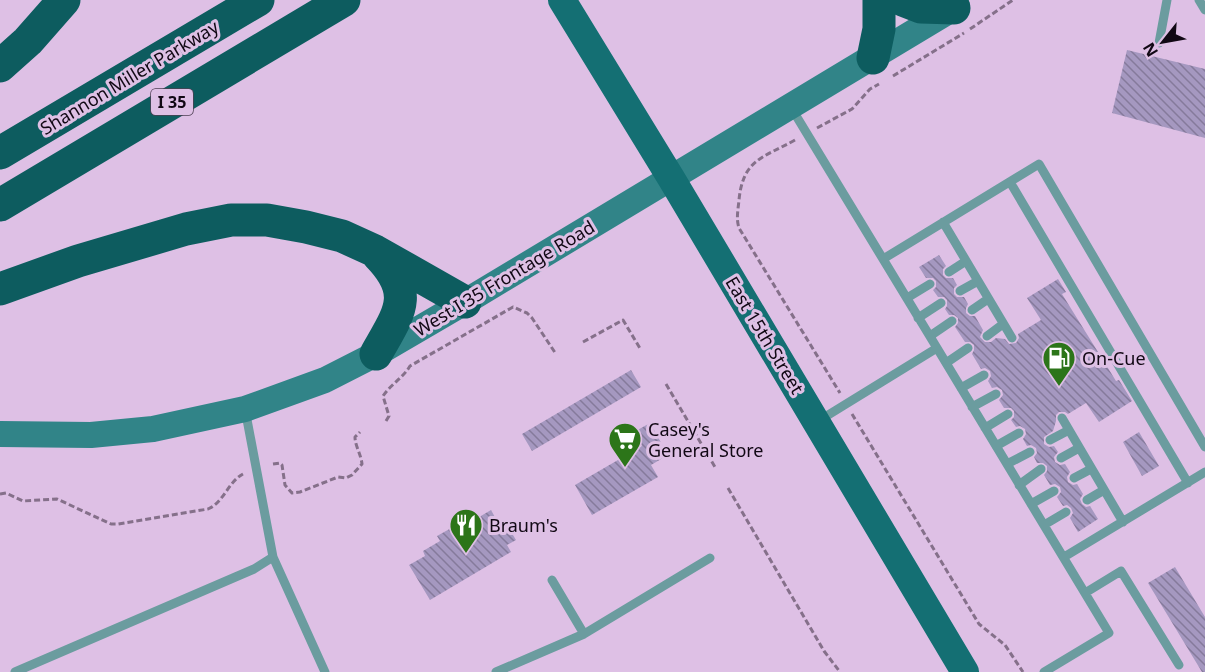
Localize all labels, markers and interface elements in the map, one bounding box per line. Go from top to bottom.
north arrow [1133,12,1193,72]
street label: Shannon Miller Parkway [35,14,223,140]
text: N [1137,38,1163,61]
road number: I 35 [151,89,193,115]
street label: West I 35 Frontage Road [409,215,599,341]
street label: East 15th Street [720,272,810,399]
fuel station icon: On-Cue [1041,340,1077,387]
place label: On-Cue [1082,346,1146,370]
place label: Casey's General Store [648,417,764,462]
supermarket icon: Casey's General Store [607,421,643,468]
restaurant icon: Braum's [448,507,484,554]
place label: Braum's [489,513,558,537]

